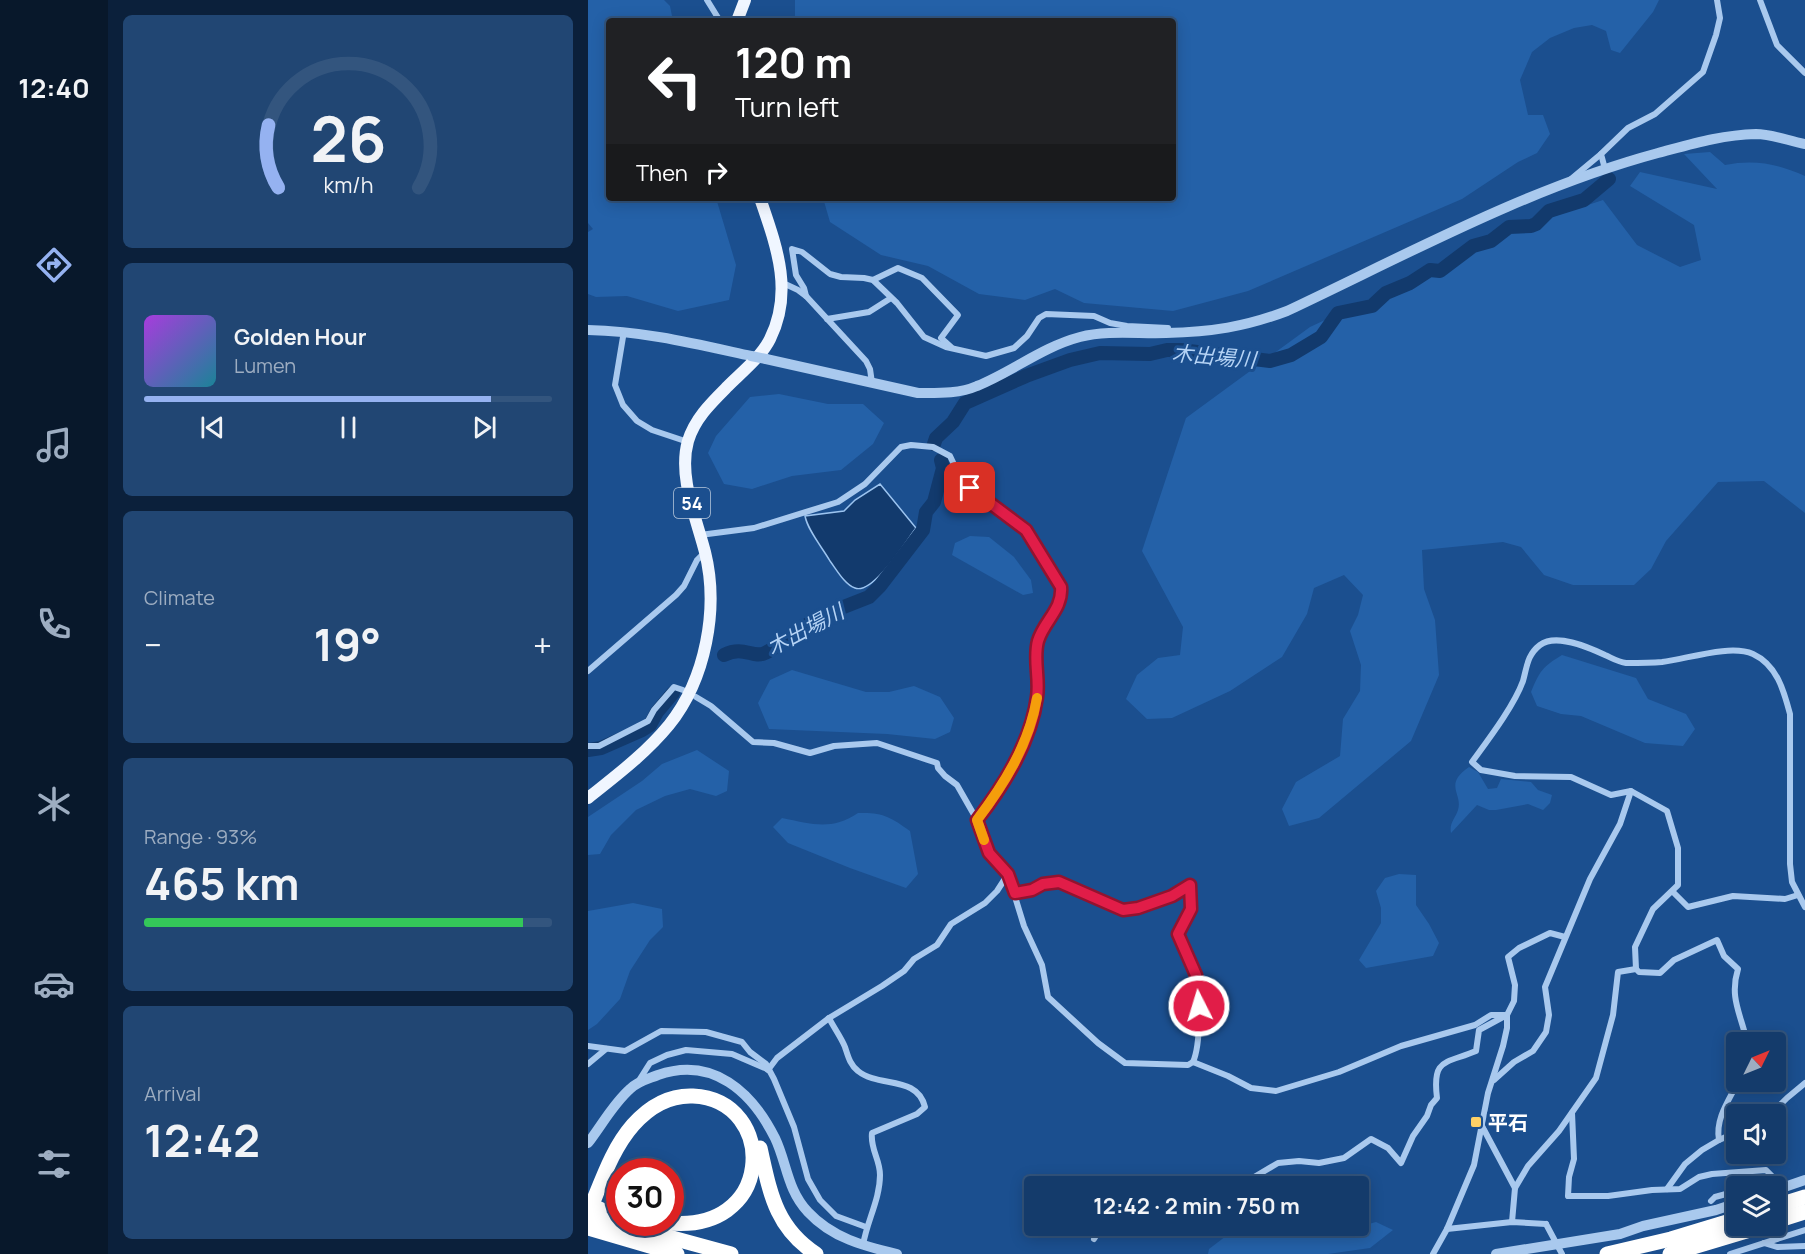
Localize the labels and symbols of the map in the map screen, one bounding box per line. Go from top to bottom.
water label: 木出場川 [1171,338,1259,374]
pin [944,462,995,513]
road number: 54 [674,488,710,518]
water label: 木出場川 [761,596,850,661]
position arrow [1167,974,1231,1038]
north arrow [1726,1032,1786,1092]
place label: 平石 [1488,1109,1528,1136]
marker: 平石 [1469,1115,1483,1129]
speed limit sign: 30 [606,1158,684,1236]

